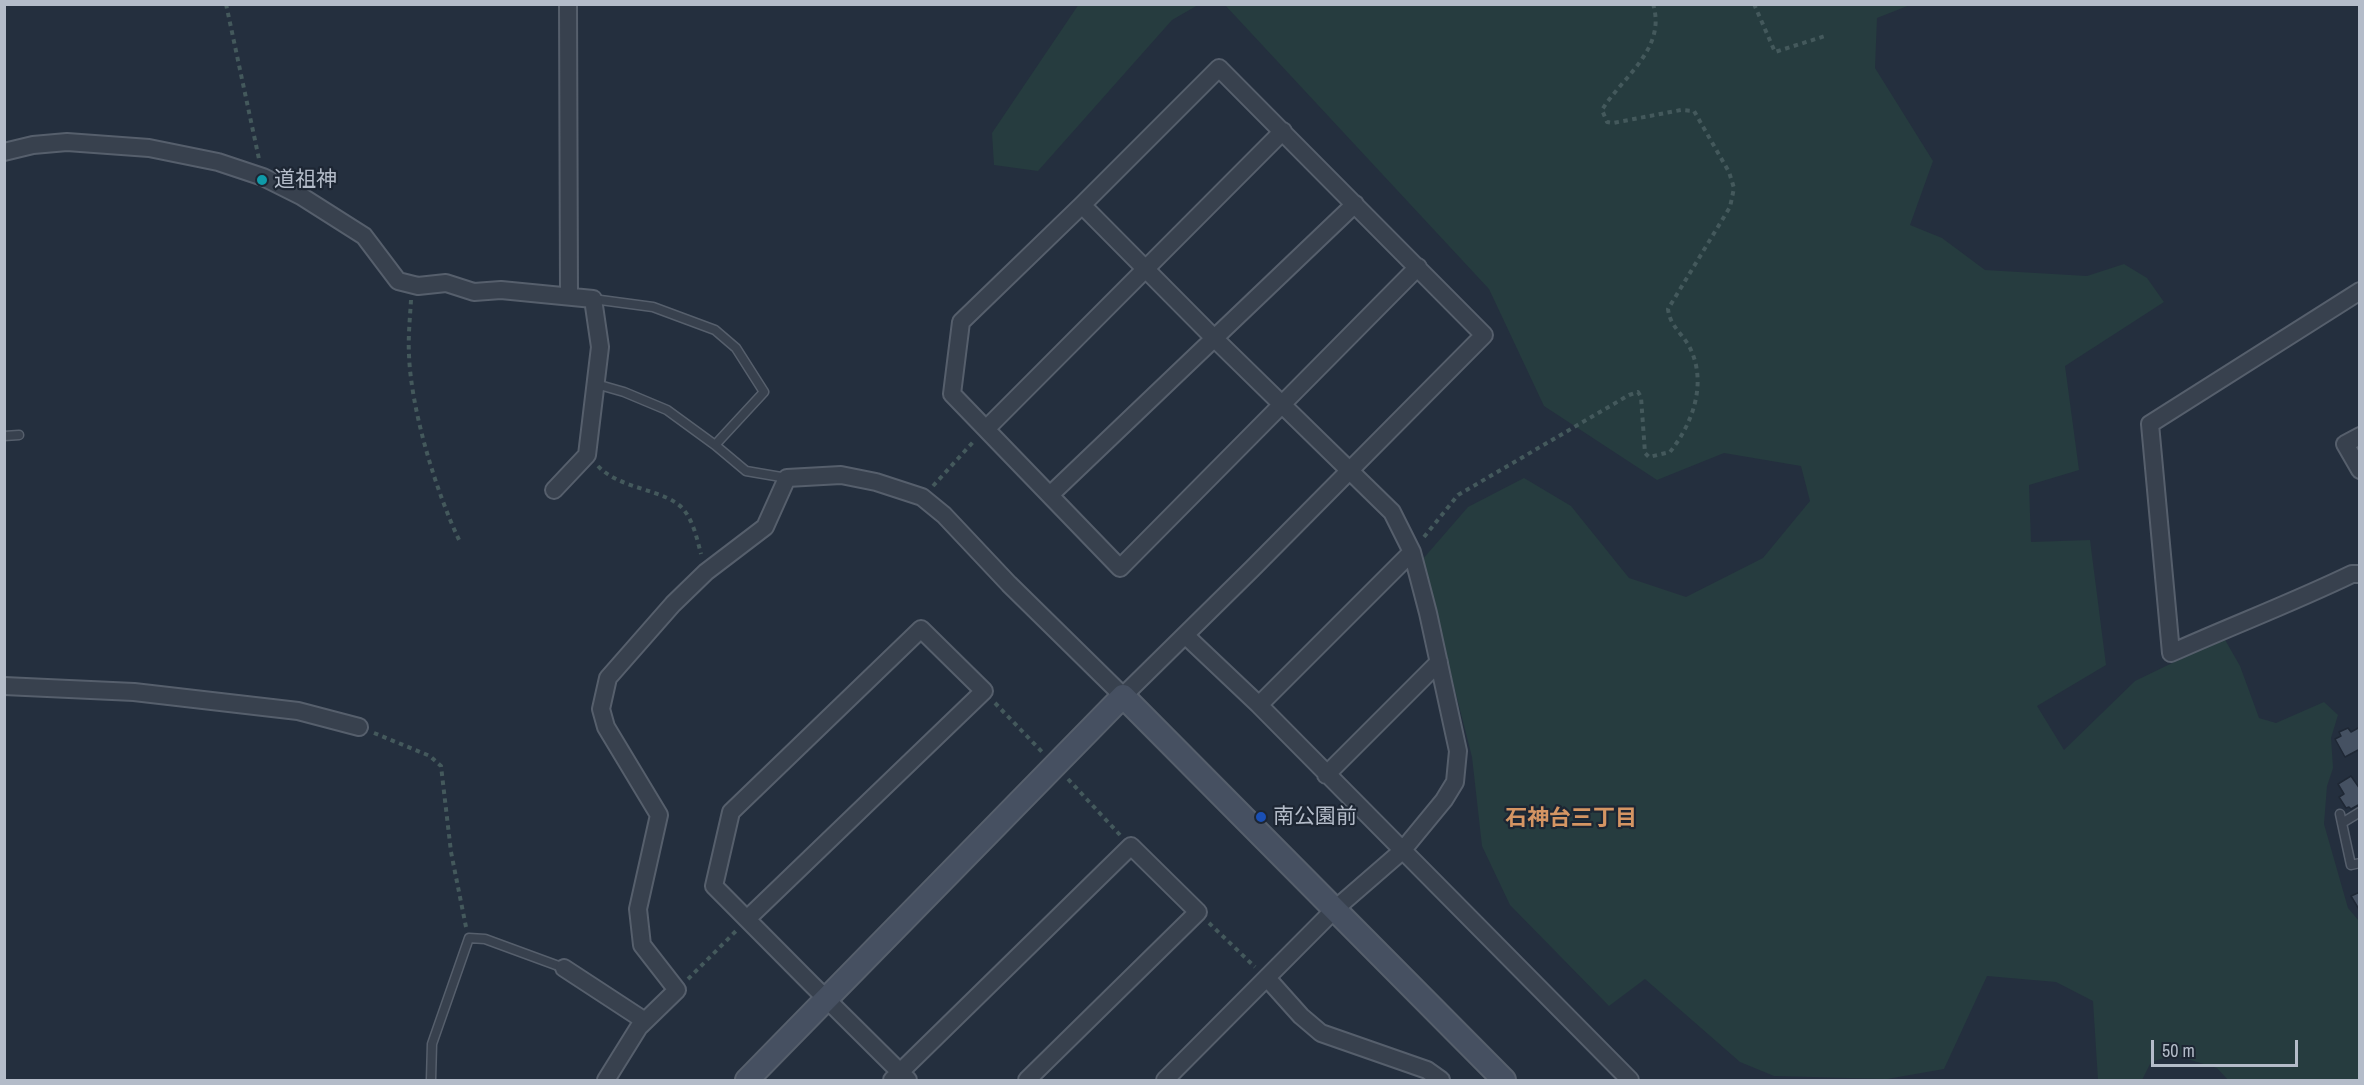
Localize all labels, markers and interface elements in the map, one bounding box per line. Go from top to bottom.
place label: 道祖神 [274,167,337,193]
marker: 道祖神 [255,173,269,187]
place label: 南公園前 [1273,804,1357,830]
district label: 石神台三丁目 [1505,806,1637,832]
marker: 南公園前 [1254,810,1268,824]
scale bar [2154,1028,2301,1066]
text: 50 m [2162,1038,2195,1063]

